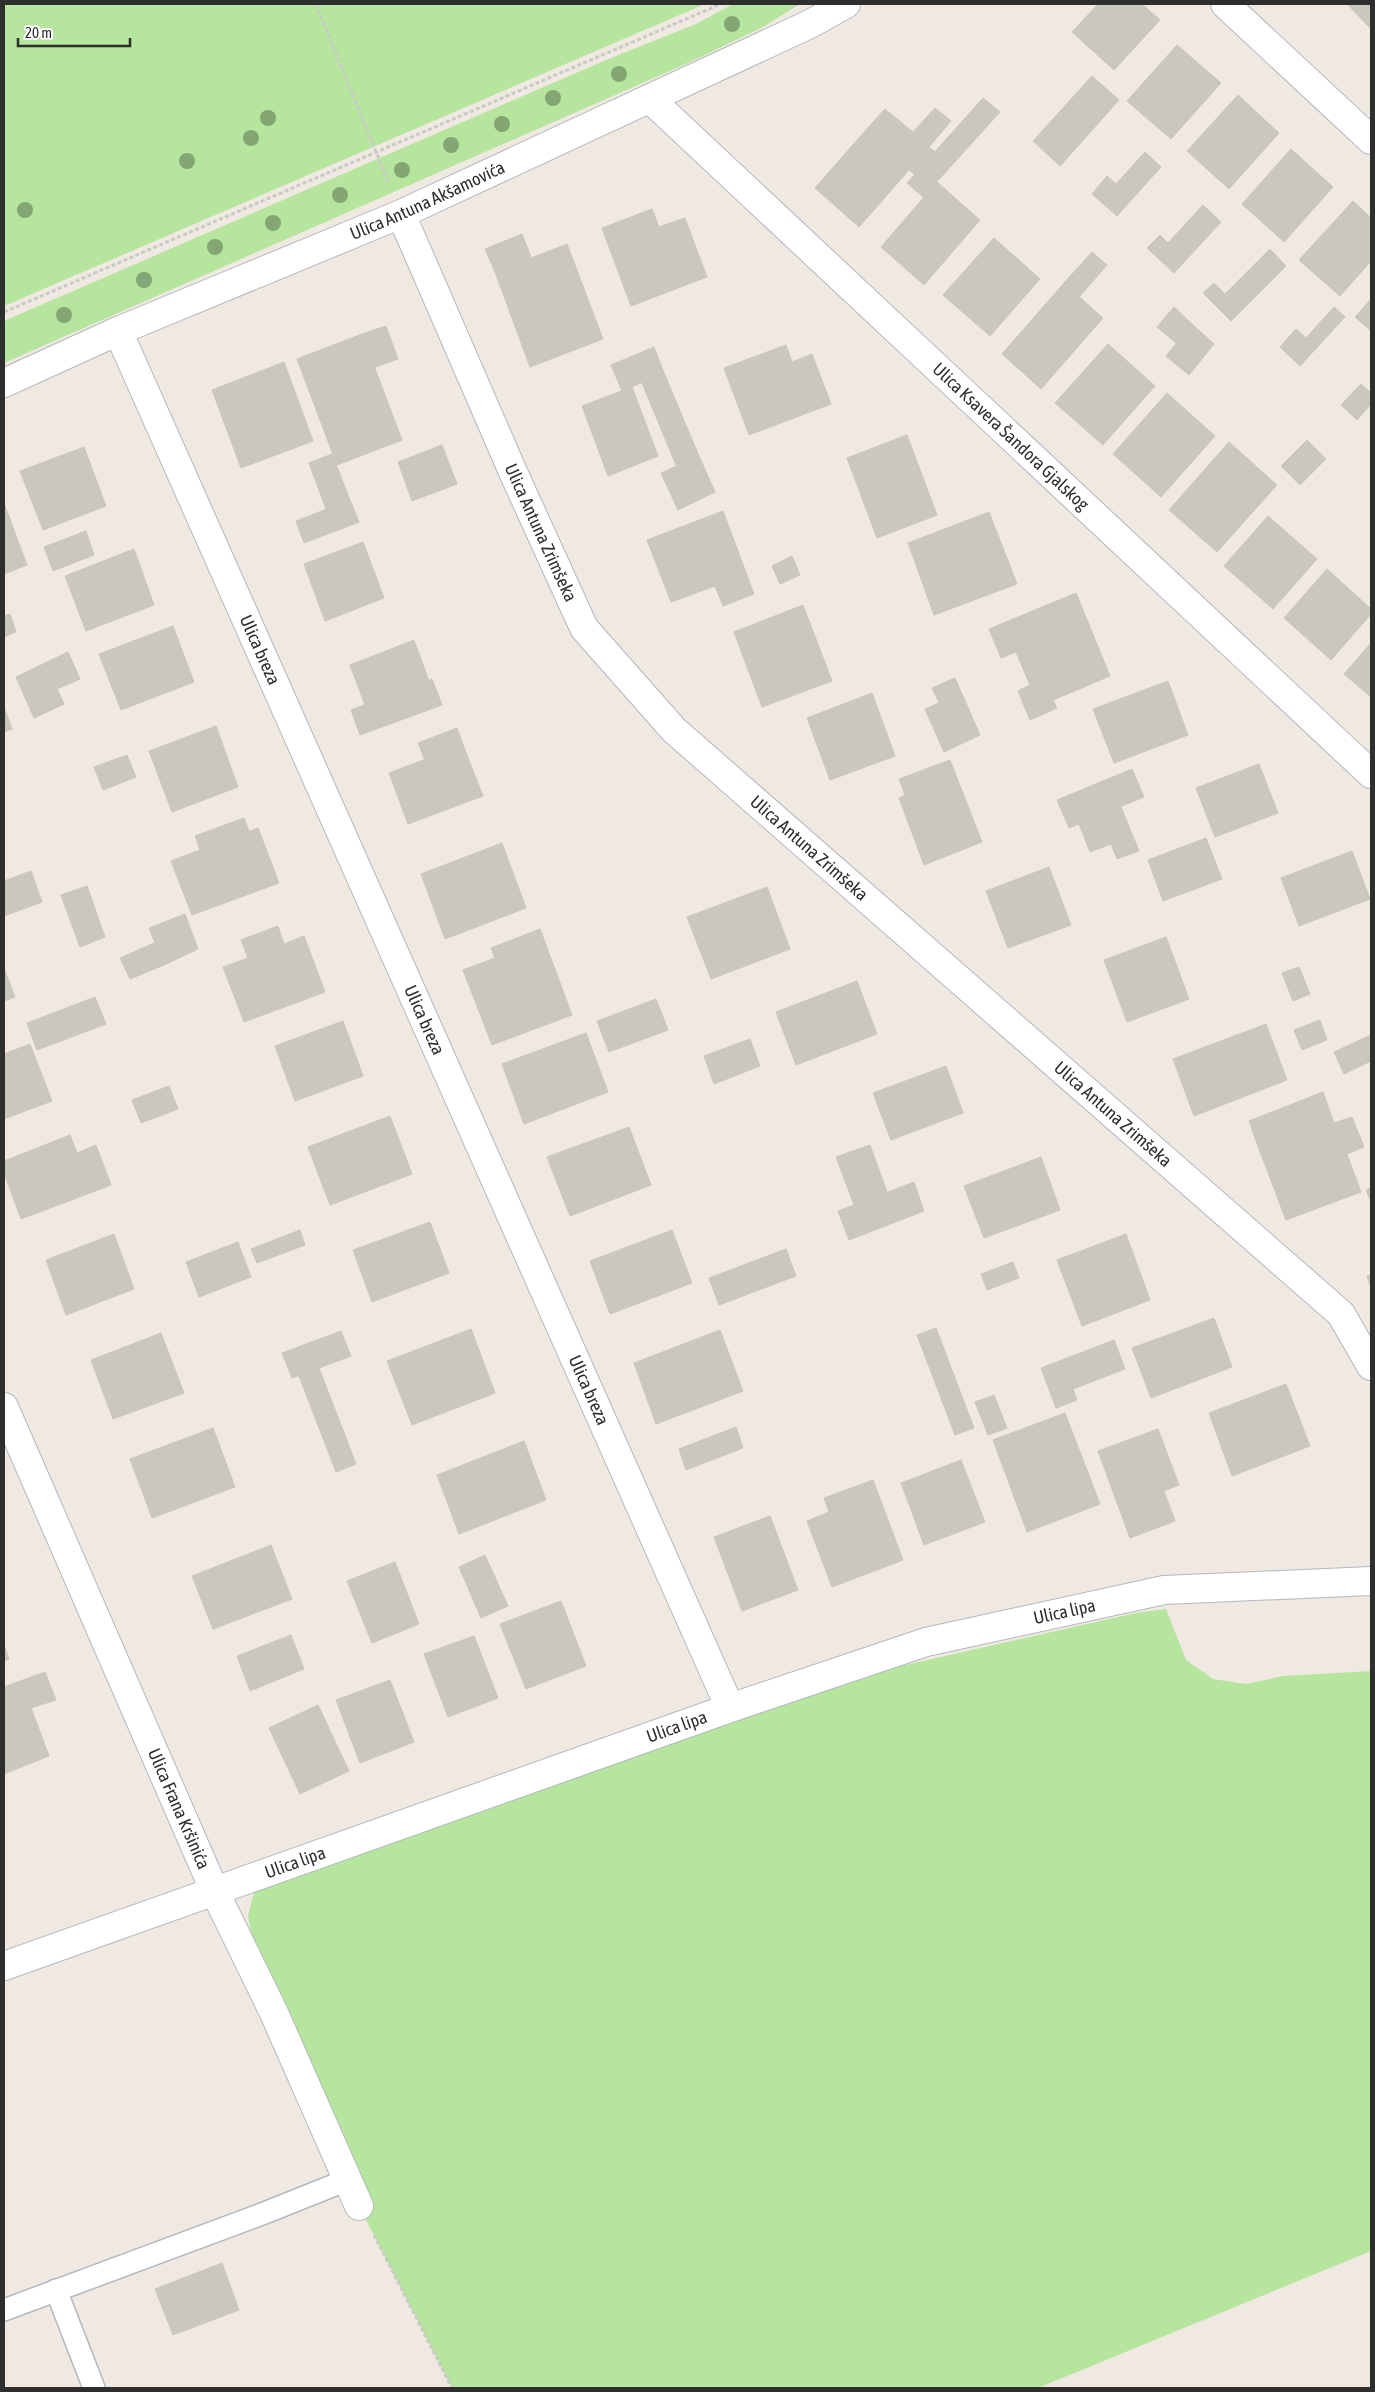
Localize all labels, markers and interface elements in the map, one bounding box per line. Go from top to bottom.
scale bar [18,15,130,47]
text: 20 m [25,24,52,41]
street label: Ulica Antuna Akšamovića [347,156,508,244]
street label: Ulica Ksavera Šandora Gjalskog [928,358,1094,515]
street label: Ulica Antuna Zrimšeka [501,460,582,605]
street label: Ulica breza [236,612,285,688]
street label: Ulica Antuna Zrimšeka [746,791,872,905]
street label: Ulica breza [400,982,449,1058]
street label: Ulica Antuna Zrimšeka [1050,1057,1176,1171]
street label: Ulica breza [565,1352,614,1428]
street label: Ulica lipa [1031,1594,1097,1628]
street label: Ulica lipa [643,1706,710,1747]
street label: Ulica Frana Kršinića [144,1745,215,1872]
street label: Ulica lipa [262,1842,328,1882]

